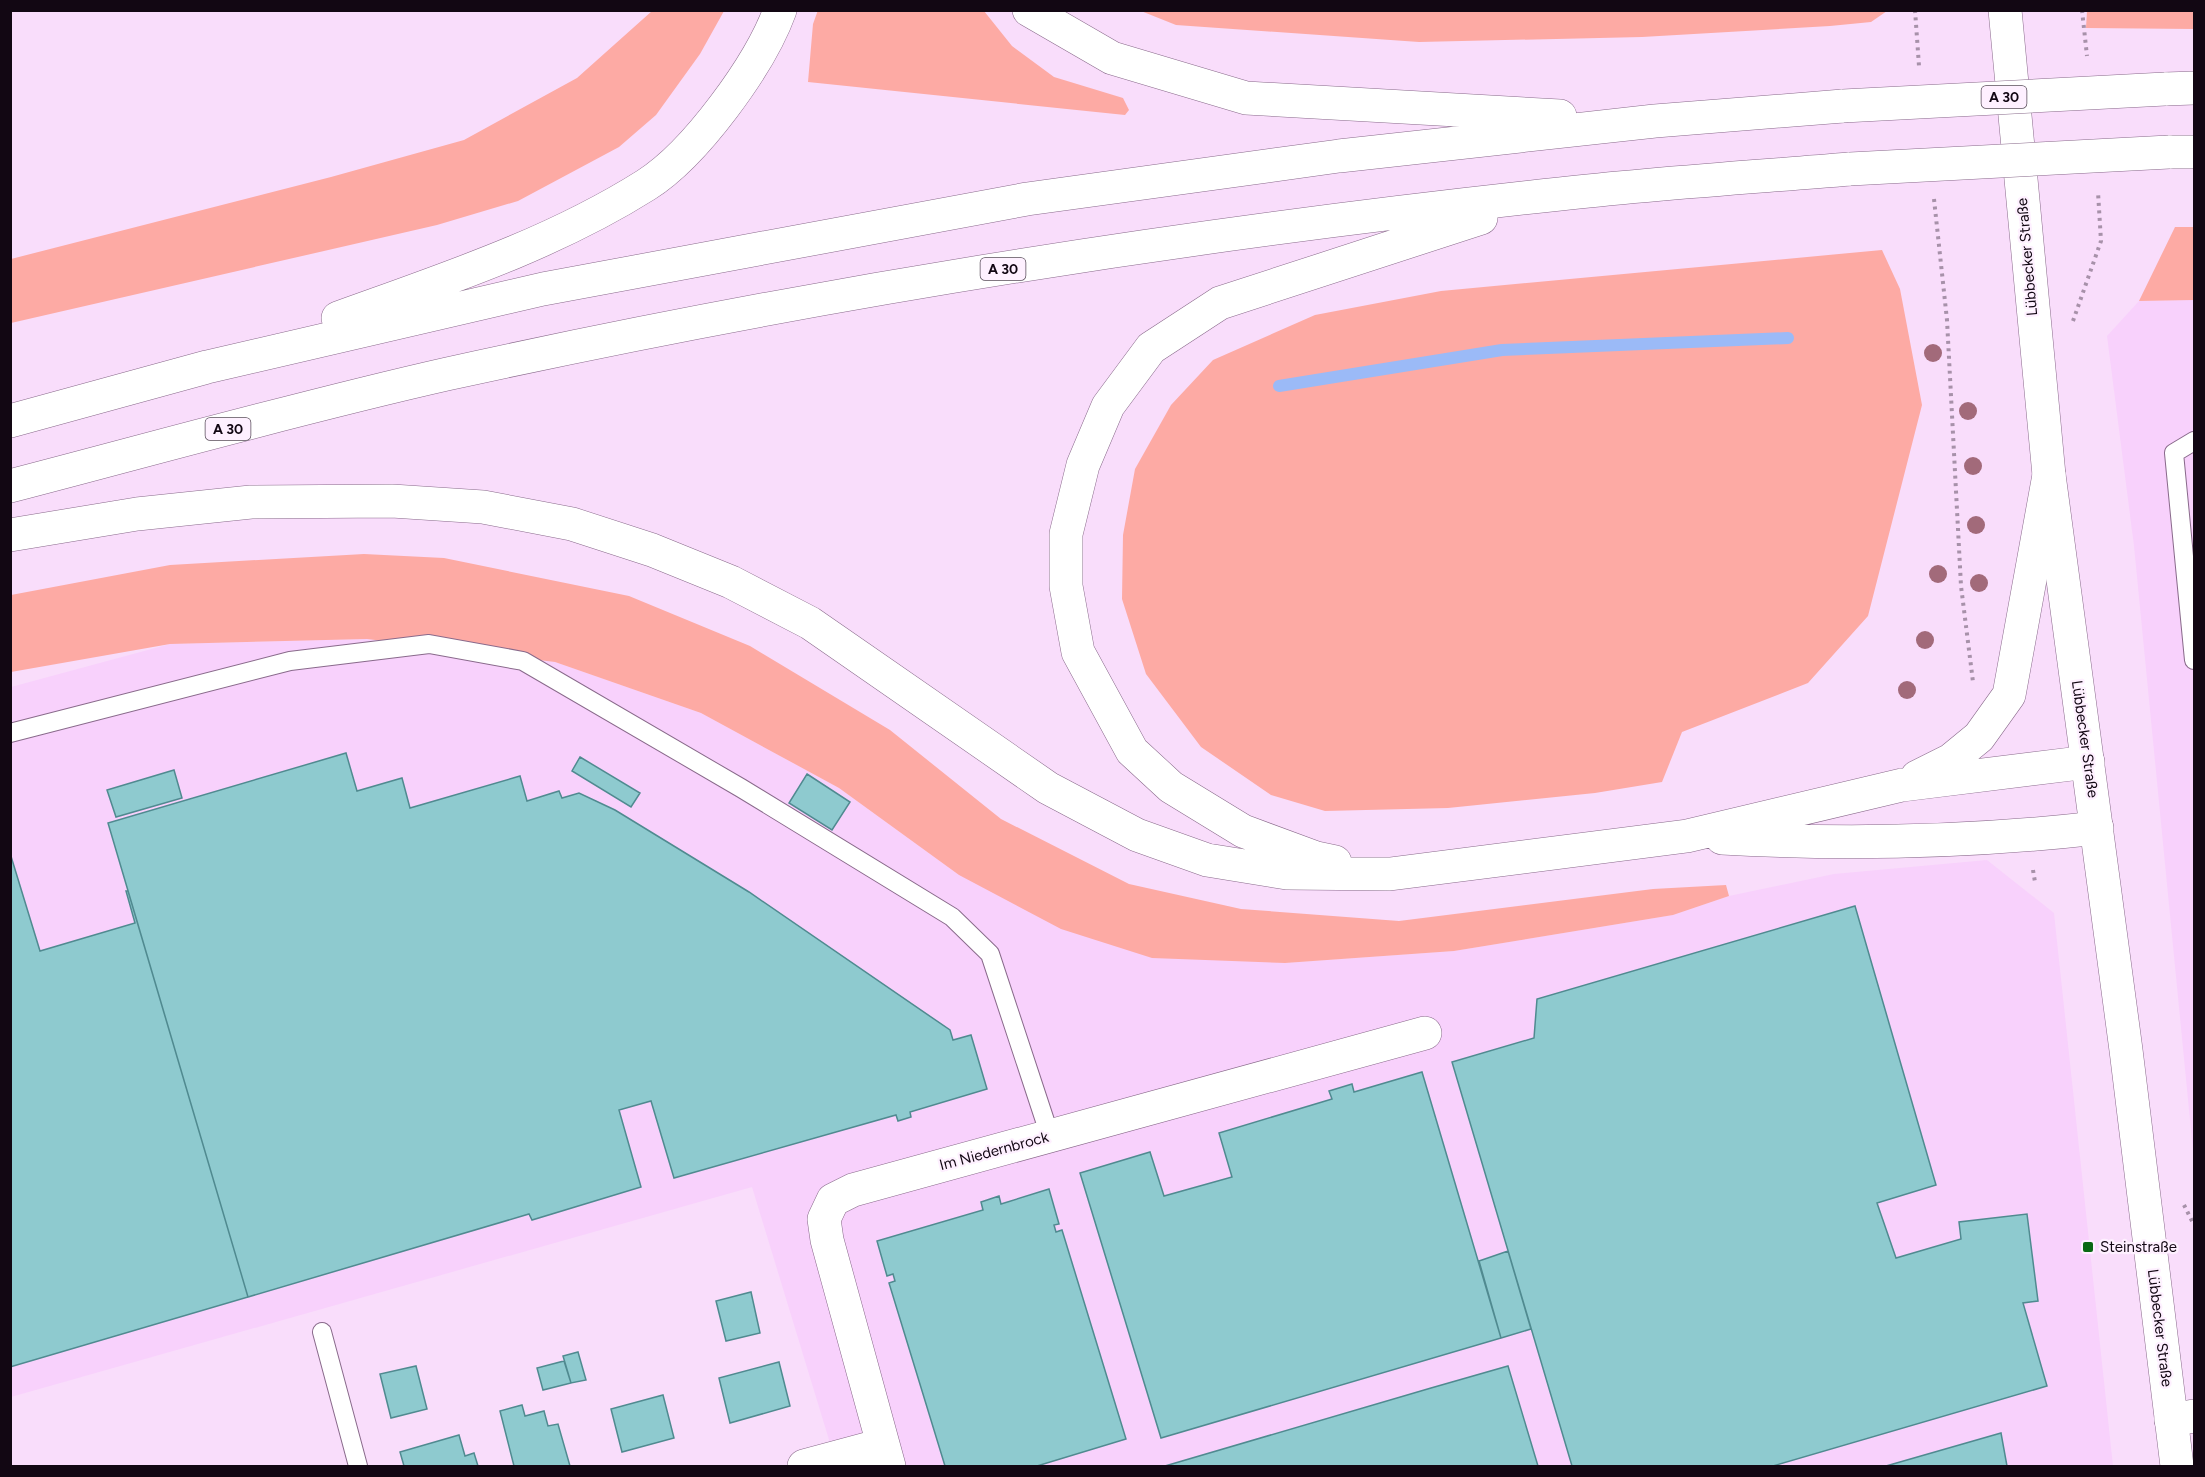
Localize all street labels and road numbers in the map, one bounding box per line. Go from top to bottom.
road number: A 30 [1982,86,2026,108]
street label: Lübbecker Straße [2013,197,2041,317]
road number: A 30 [980,258,1026,280]
road number: A 30 [206,418,250,440]
street label: Lübbecker Straße [2068,679,2102,799]
street label: Im Niedernbrock [937,1128,1051,1174]
street label: Lübbecker Straße [2144,1268,2176,1388]

